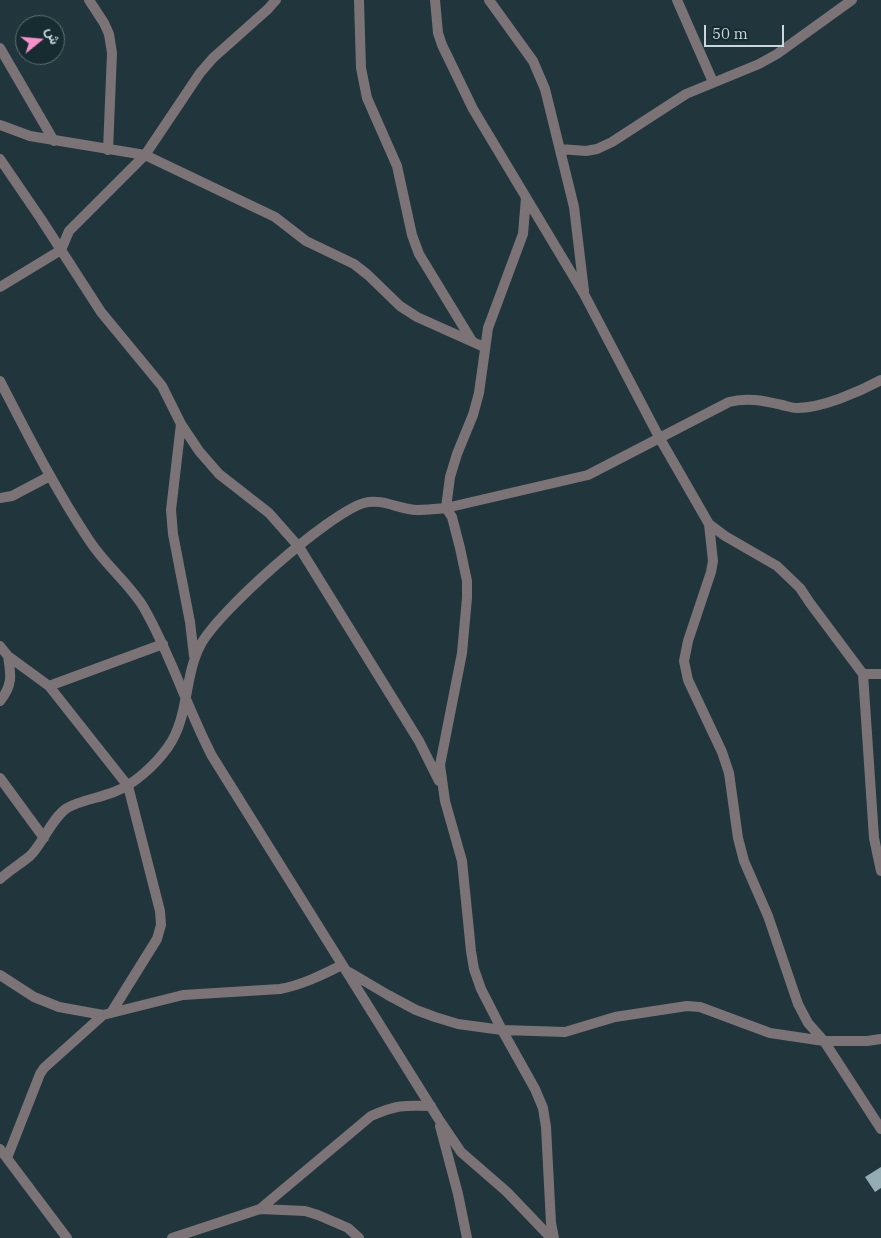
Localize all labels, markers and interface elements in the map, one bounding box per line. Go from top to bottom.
north arrow [15,15,65,65]
scale bar [706,15,786,47]
text: 50 m [712,24,748,43]
text: ش [42,25,64,47]

